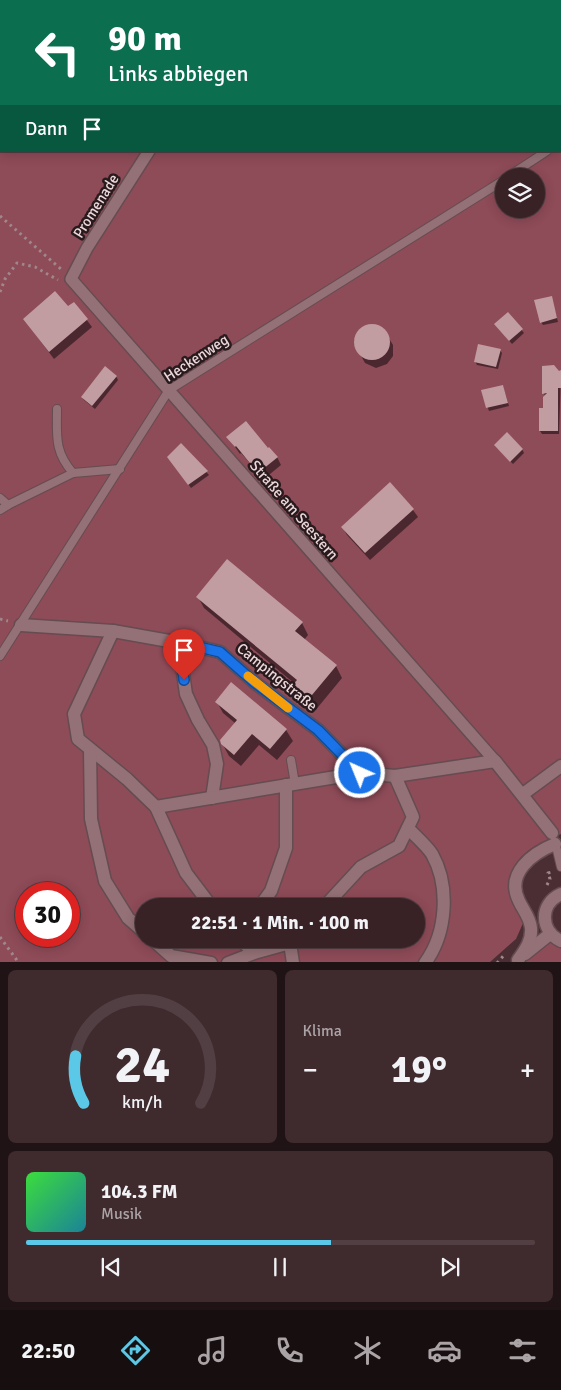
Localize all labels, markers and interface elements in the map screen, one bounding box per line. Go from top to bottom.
text: 90 m [108,17,182,60]
icon: left [25,20,90,85]
text: Links abbiegen [108,60,249,87]
icon: arrive [78,115,106,143]
text: Dann [25,117,68,141]
map controls [495,168,545,218]
button: layers [495,168,545,218]
street label: Promenade [69,171,123,241]
street label: Heckenweg [160,330,232,386]
street label: Straße am Seestern [246,457,342,563]
pin [163,629,205,680]
icon: arrive [170,636,198,664]
street label: Campingstraße [233,639,321,715]
position arrow [333,746,385,798]
speed limit sign: 30 [15,882,80,947]
text: 22:51 · 1 Min. · 100 m [191,911,369,935]
text: Klima [303,1021,342,1041]
text: 24 [114,1033,170,1097]
text: 19° [391,1046,447,1093]
text: − [303,1053,318,1087]
text: + [520,1053,535,1087]
text: km/h [122,1091,162,1113]
text: 104.3 FM [101,1180,178,1204]
text: Musik [101,1204,142,1224]
icon: previous [97,1253,125,1281]
icon: pause [266,1253,294,1281]
icon: next [436,1253,464,1281]
icon: directions [118,1333,153,1368]
icon: music [195,1333,230,1368]
icon: phone [272,1333,307,1368]
icon: climate [350,1333,385,1368]
icon: car [427,1333,462,1368]
icon: filters [505,1333,540,1368]
text: 22:50 [21,1337,75,1364]

